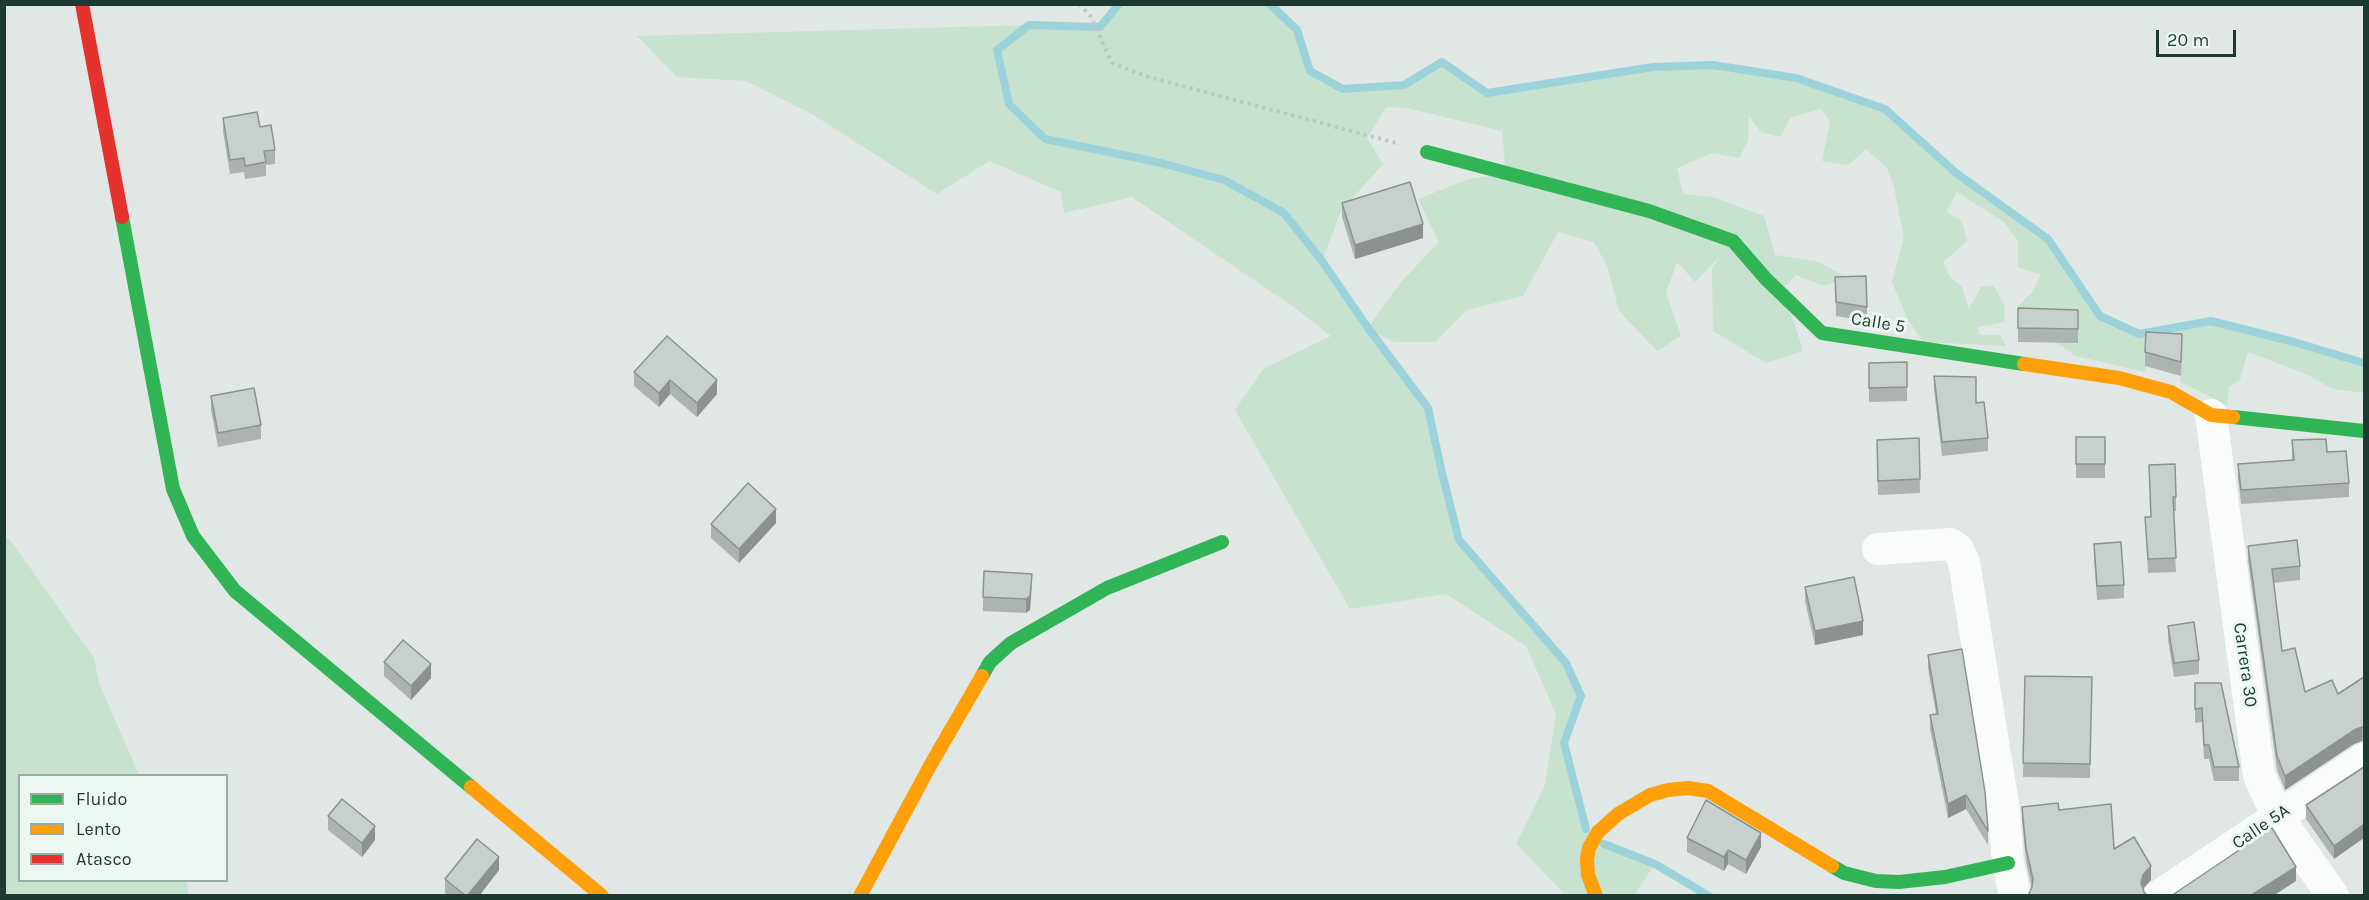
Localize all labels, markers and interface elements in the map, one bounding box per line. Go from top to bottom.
scale bar [2159,18,2238,56]
text: 20 m [2167,29,2209,51]
street label: Calle 5 [1849,308,1907,338]
street label: Carrera 30 [2228,621,2262,709]
legend [18,774,228,882]
text: Fluido [76,788,127,810]
street label: Calle 5A [2228,800,2294,854]
text: Lento [76,818,121,840]
text: Atasco [76,848,132,870]

